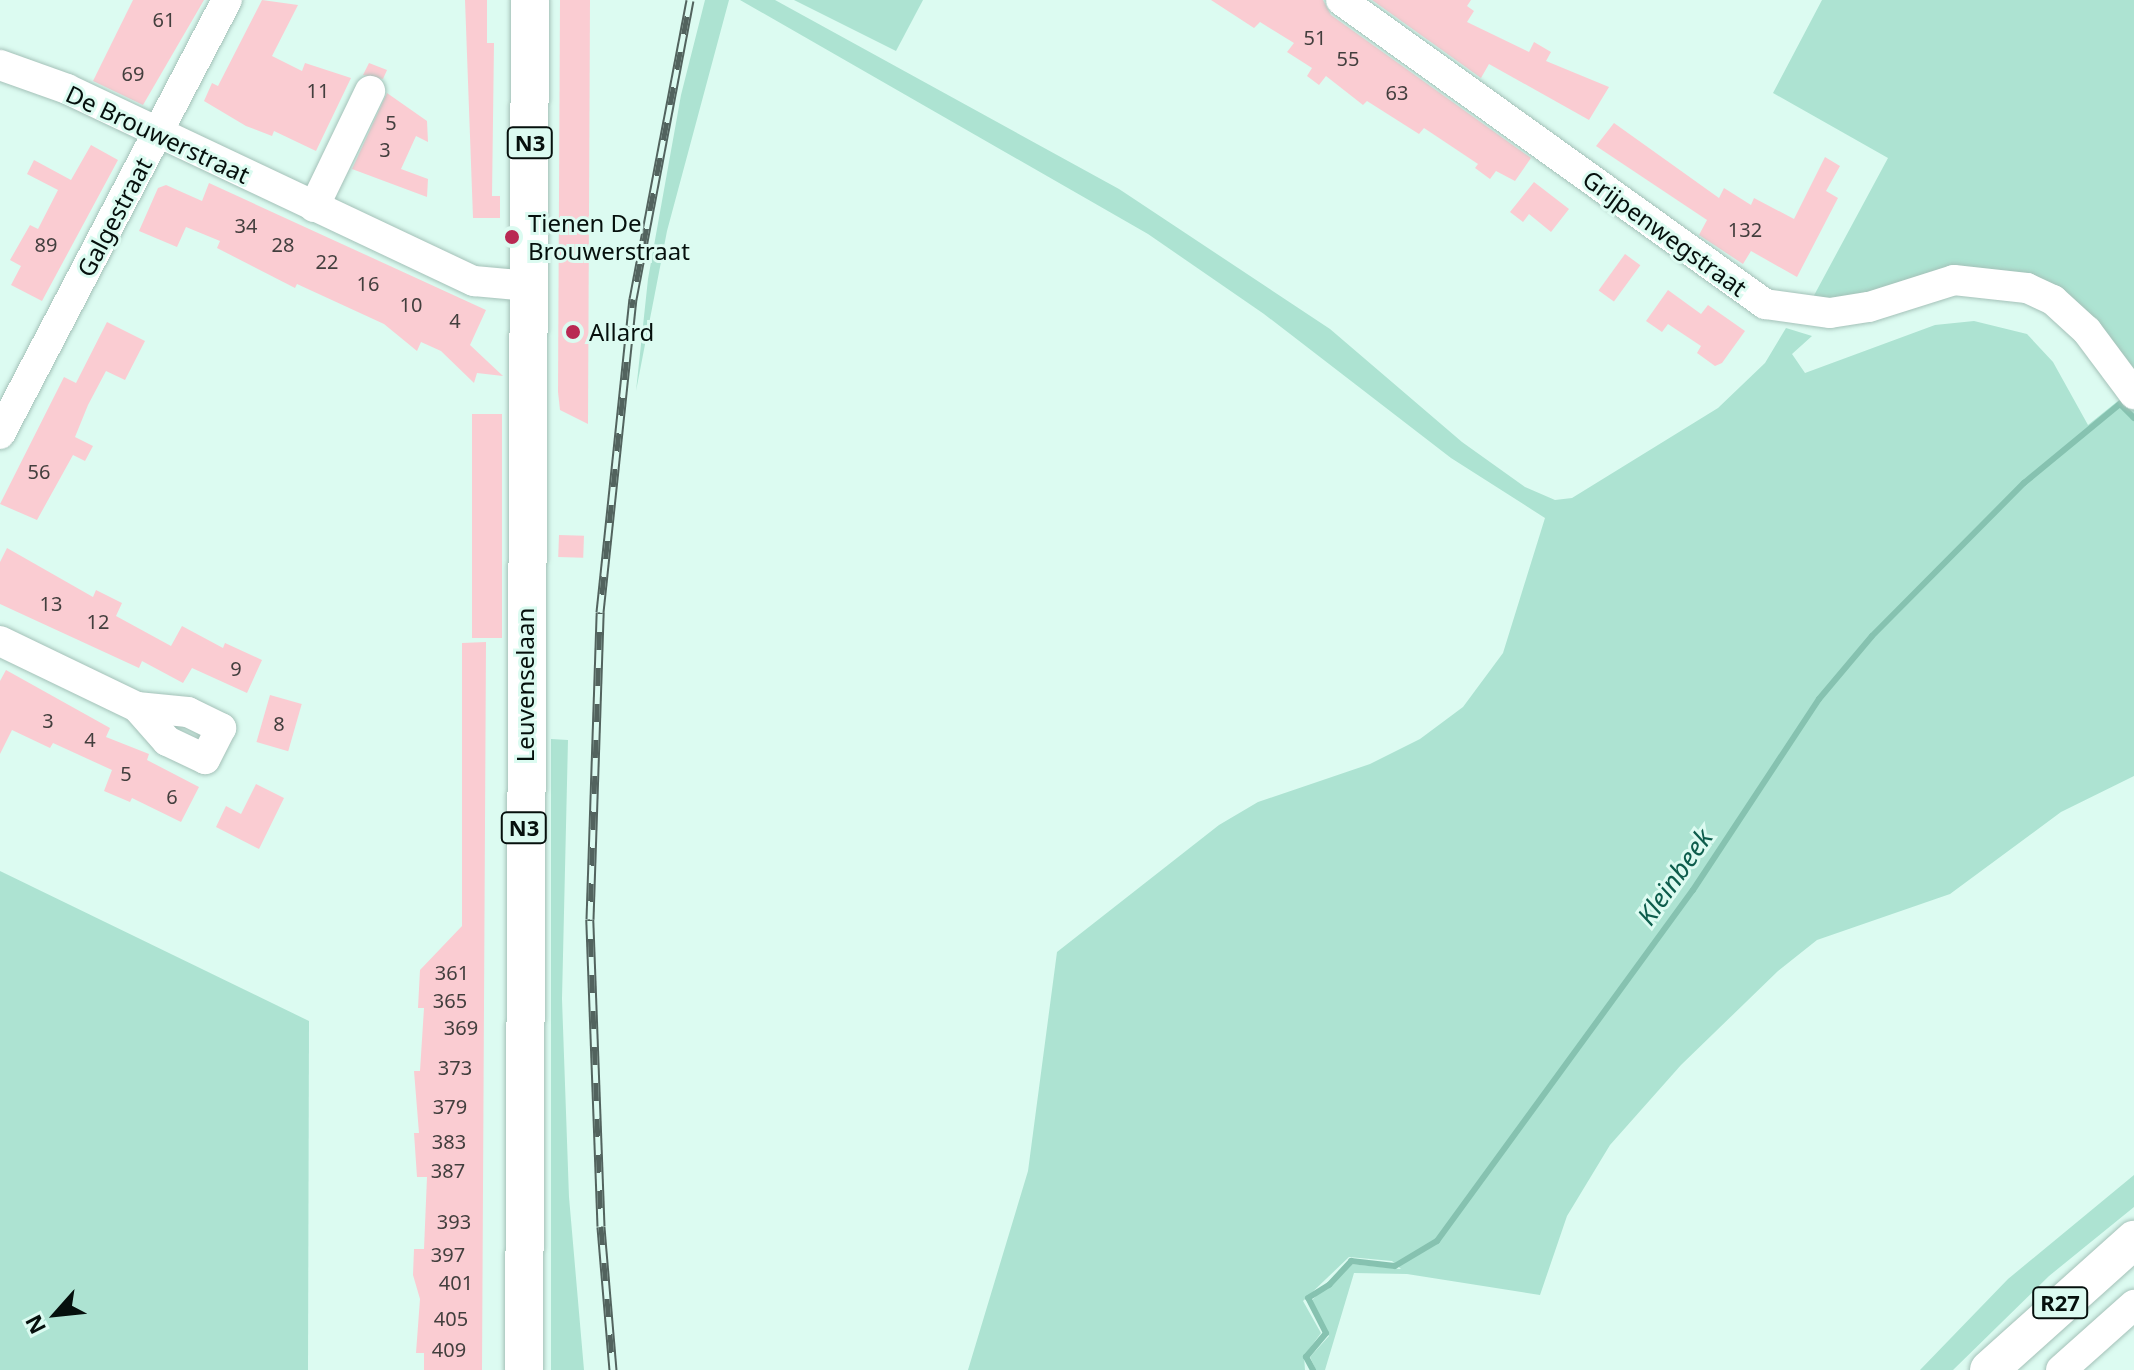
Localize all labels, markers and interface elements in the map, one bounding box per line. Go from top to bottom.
house number: 61 [153,7,175,31]
house number: 51 [1304,25,1326,49]
house number: 55 [1337,46,1359,70]
house number: 69 [122,61,144,85]
house number: 11 [307,78,329,102]
street label: De Brouwerstraat [62,79,254,189]
house number: 63 [1386,80,1408,104]
house number: 5 [385,110,397,134]
road number: N3 [506,125,554,161]
house number: 3 [379,137,391,161]
street label: Galgestraat [71,153,157,281]
street label: Grijpenwegstraat [1578,164,1752,302]
place label: Tienen De Brouwerstraat [528,209,690,265]
house number: 34 [235,213,257,237]
house number: 132 [1728,217,1762,241]
marker: Tienen De Brouwerstraat [503,228,521,246]
house number: 89 [35,232,57,256]
house number: 28 [272,232,294,256]
house number: 22 [316,249,338,273]
house number: 16 [357,271,379,295]
house number: 10 [400,292,422,316]
house number: 4 [449,308,461,332]
place label: Allard [589,318,654,346]
marker: Allard [564,323,582,341]
house number: 56 [28,459,50,483]
house number: 13 [40,591,62,615]
street label: Leuvenselaan [511,608,539,762]
house number: 12 [87,609,109,633]
house number: 9 [230,656,242,680]
house number: 3 [42,708,54,732]
house number: 8 [273,711,285,735]
house number: 4 [84,727,96,751]
house number: 5 [120,761,132,785]
house number: 6 [166,784,178,808]
road number: N3 [500,810,548,846]
water label: Kleinbeek [1631,823,1719,931]
house number: 361 [435,960,469,984]
house number: 365 [433,988,467,1012]
house number: 369 [444,1015,478,1039]
house number: 373 [438,1055,472,1079]
house number: 379 [433,1094,467,1118]
house number: 383 [432,1129,466,1153]
house number: 387 [431,1158,465,1182]
house number: 393 [437,1209,471,1233]
house number: 397 [431,1242,465,1266]
house number: 401 [439,1270,473,1294]
north arrow [16,1274,96,1354]
road number: R27 [2032,1285,2088,1321]
house number: 405 [434,1306,468,1330]
text: N [17,1310,52,1340]
house number: 409 [432,1337,466,1361]

